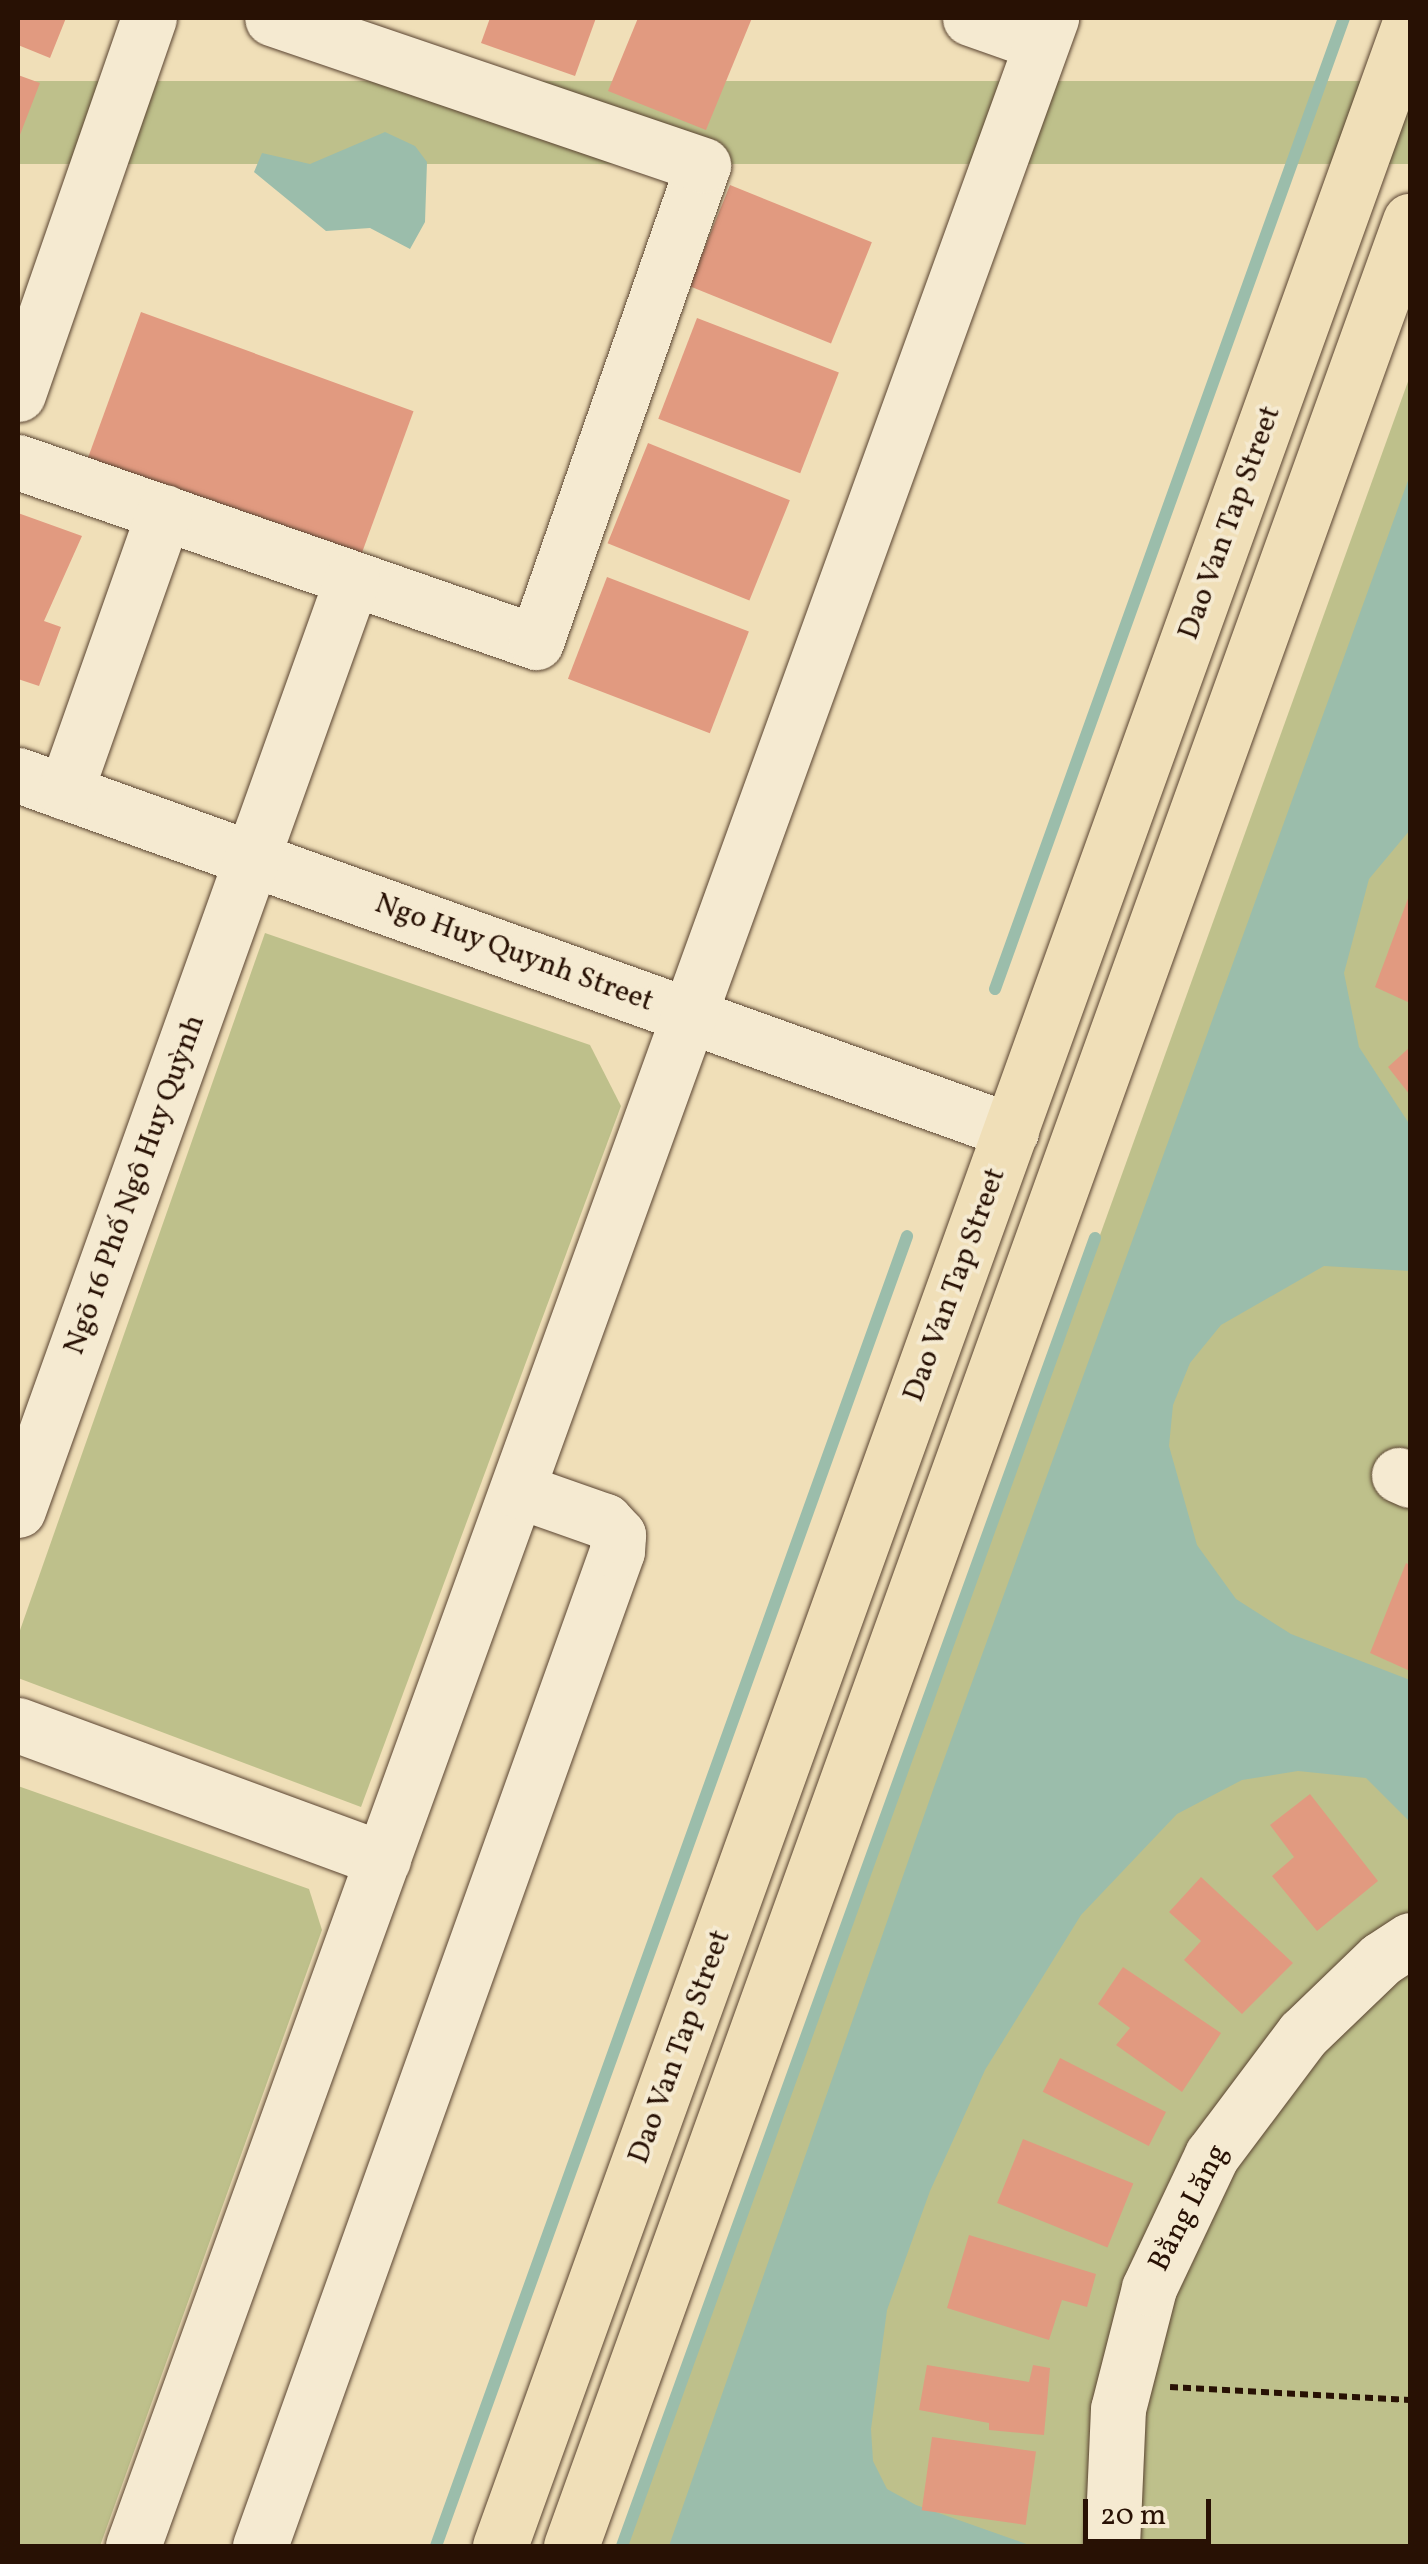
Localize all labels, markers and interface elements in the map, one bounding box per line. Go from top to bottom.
street label: Dao Van Tap Street [1171,400,1289,646]
street label: Ngo Huy Quynh Street [369,886,659,1020]
street label: Ngõ 16 Phố Ngô Huy Quỳnh [57,1010,213,1360]
street label: Dao Van Tap Street [896,1162,1014,1408]
street label: Dao Van Tap Street [621,1924,739,2170]
street label: Bằng Lăng [1142,2138,1236,2278]
scale bar [1088,2479,1216,2541]
text: 20 m [1100,2495,1166,2537]

